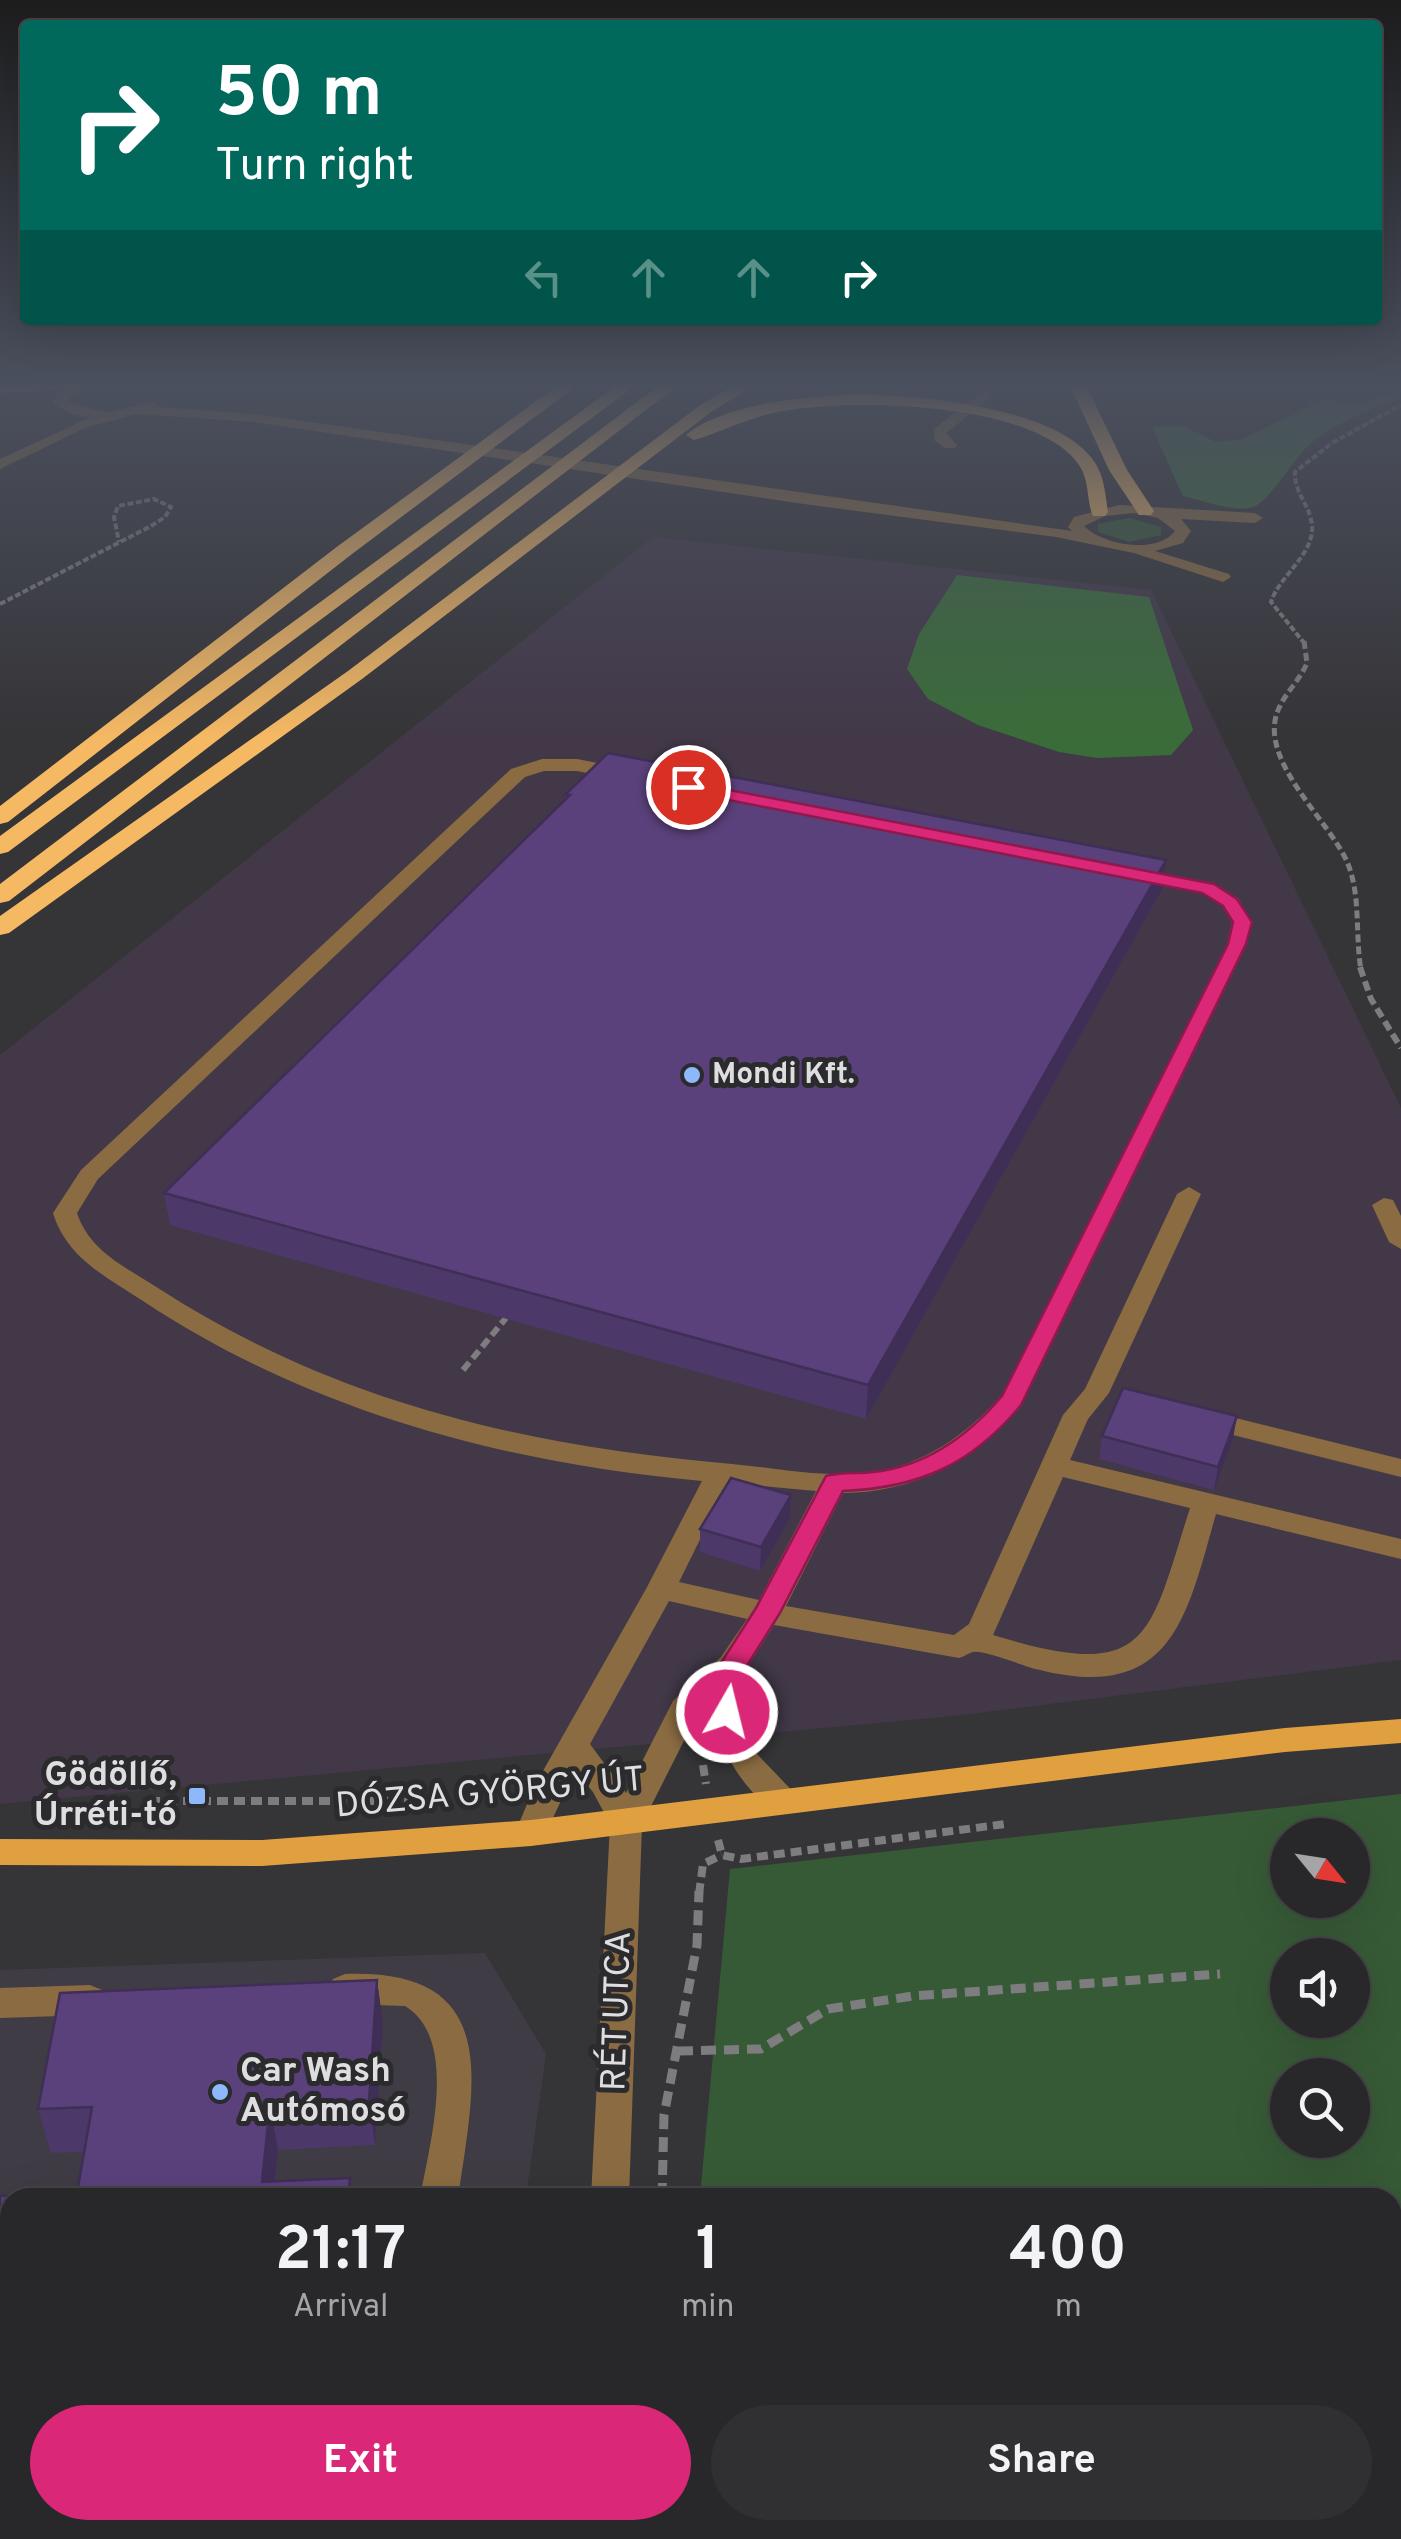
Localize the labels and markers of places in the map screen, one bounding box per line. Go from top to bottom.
pin [646,745,731,830]
place label: Mondi Kft. [712,1057,855,1094]
marker: Mondi Kft. [681,1064,703,1086]
place label: Gödöllő, Úrréti-tó [34,1754,177,1838]
marker: Gödöllő, Úrréti-tó [186,1785,208,1807]
place label: Car Wash Autómosó [240,2050,406,2134]
marker: Car Wash Autómosó [209,2081,231,2103]

